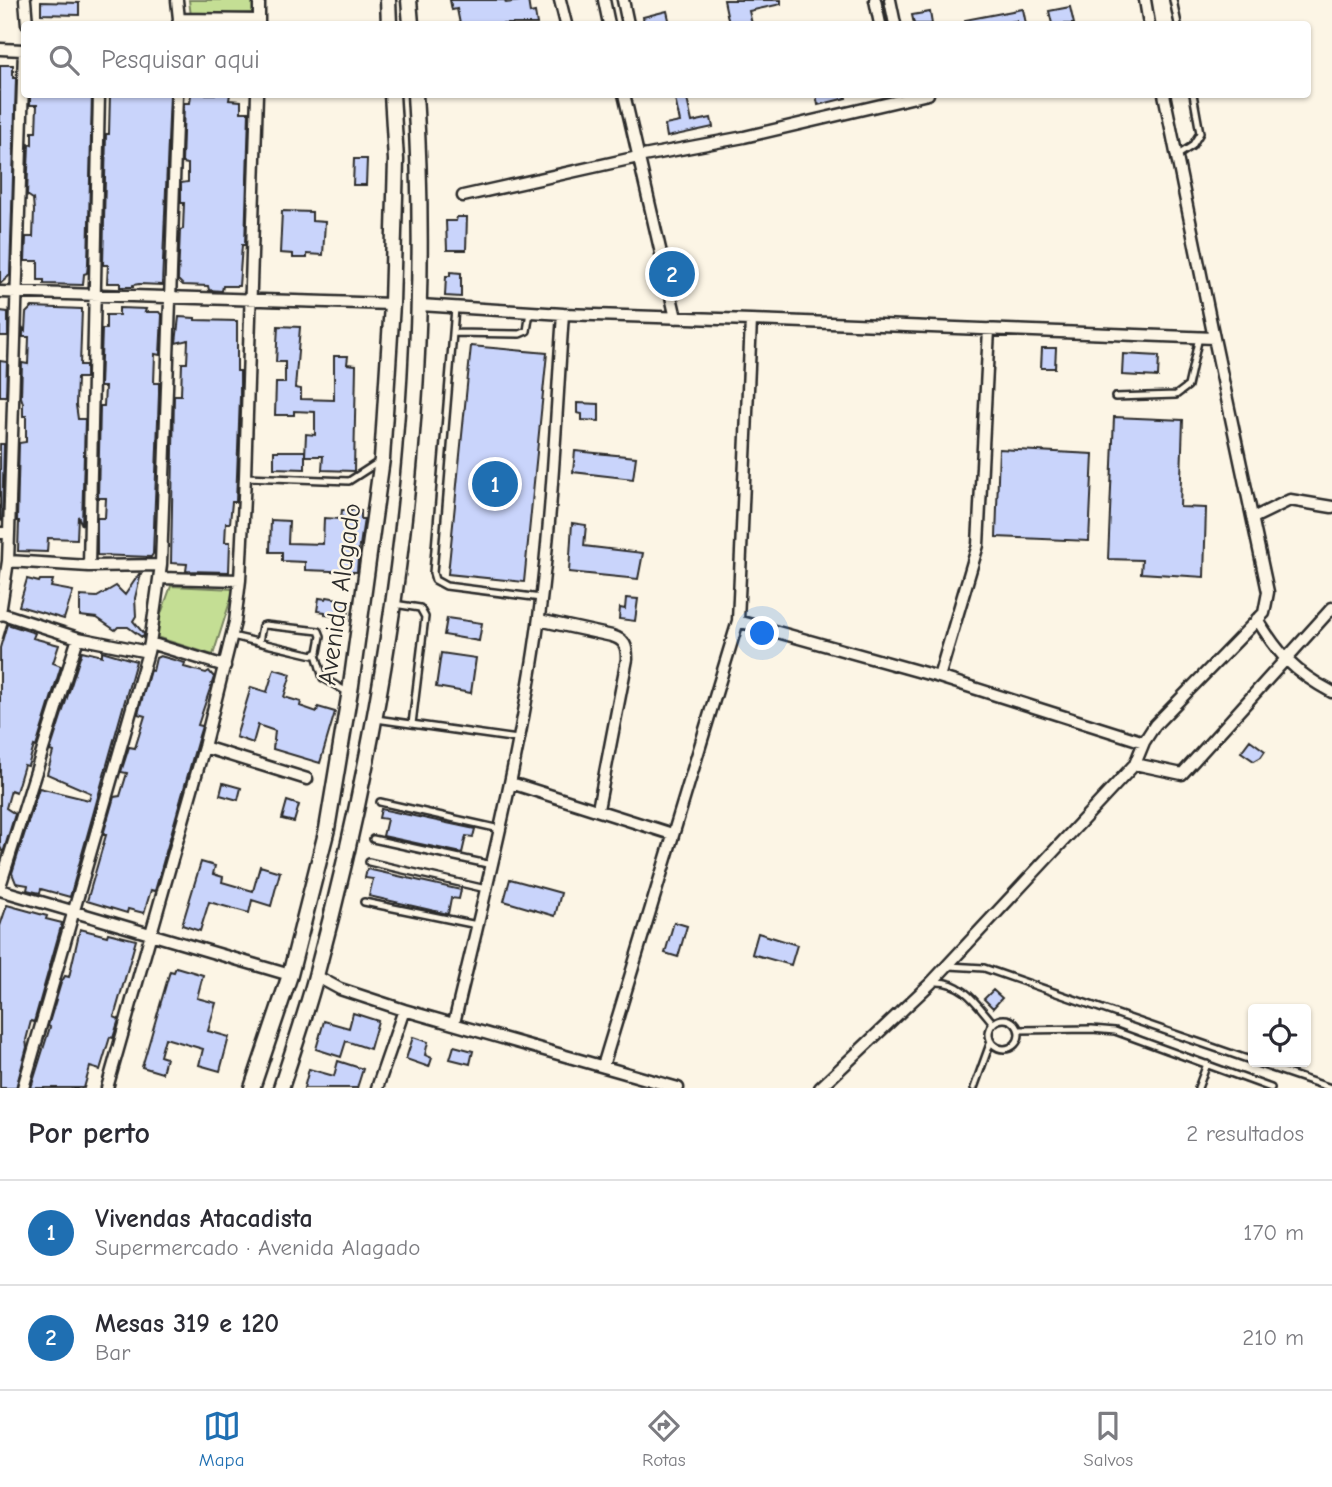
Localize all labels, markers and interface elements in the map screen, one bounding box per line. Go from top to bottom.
search box [21,21,1311,98]
icon: search [45,41,83,79]
text: Pesquisar aqui [101,45,260,75]
pin: 2 [649,248,695,300]
pin: 1 [472,458,518,510]
street label: Avenida Alagado [312,501,368,687]
your location [745,616,779,650]
map controls [1248,1004,1311,1067]
button: locate [1248,1004,1311,1067]
text: Por perto [28,1116,150,1151]
text: 2 resultados [1186,1120,1304,1147]
text: Vivendas Atacadista [95,1204,313,1234]
text: 1 [46,1219,56,1246]
text: 170 m [1243,1219,1304,1246]
text: Supermercado · Avenida Alagado [95,1234,420,1261]
text: Mesas 319 e 120 [95,1309,279,1339]
text: 2 [45,1324,57,1351]
text: 210 m [1242,1324,1304,1351]
text: Bar [95,1339,130,1366]
tab: Mapa [199,1407,244,1471]
tab: Rotas [642,1407,686,1471]
tab: Salvos [1083,1407,1133,1471]

